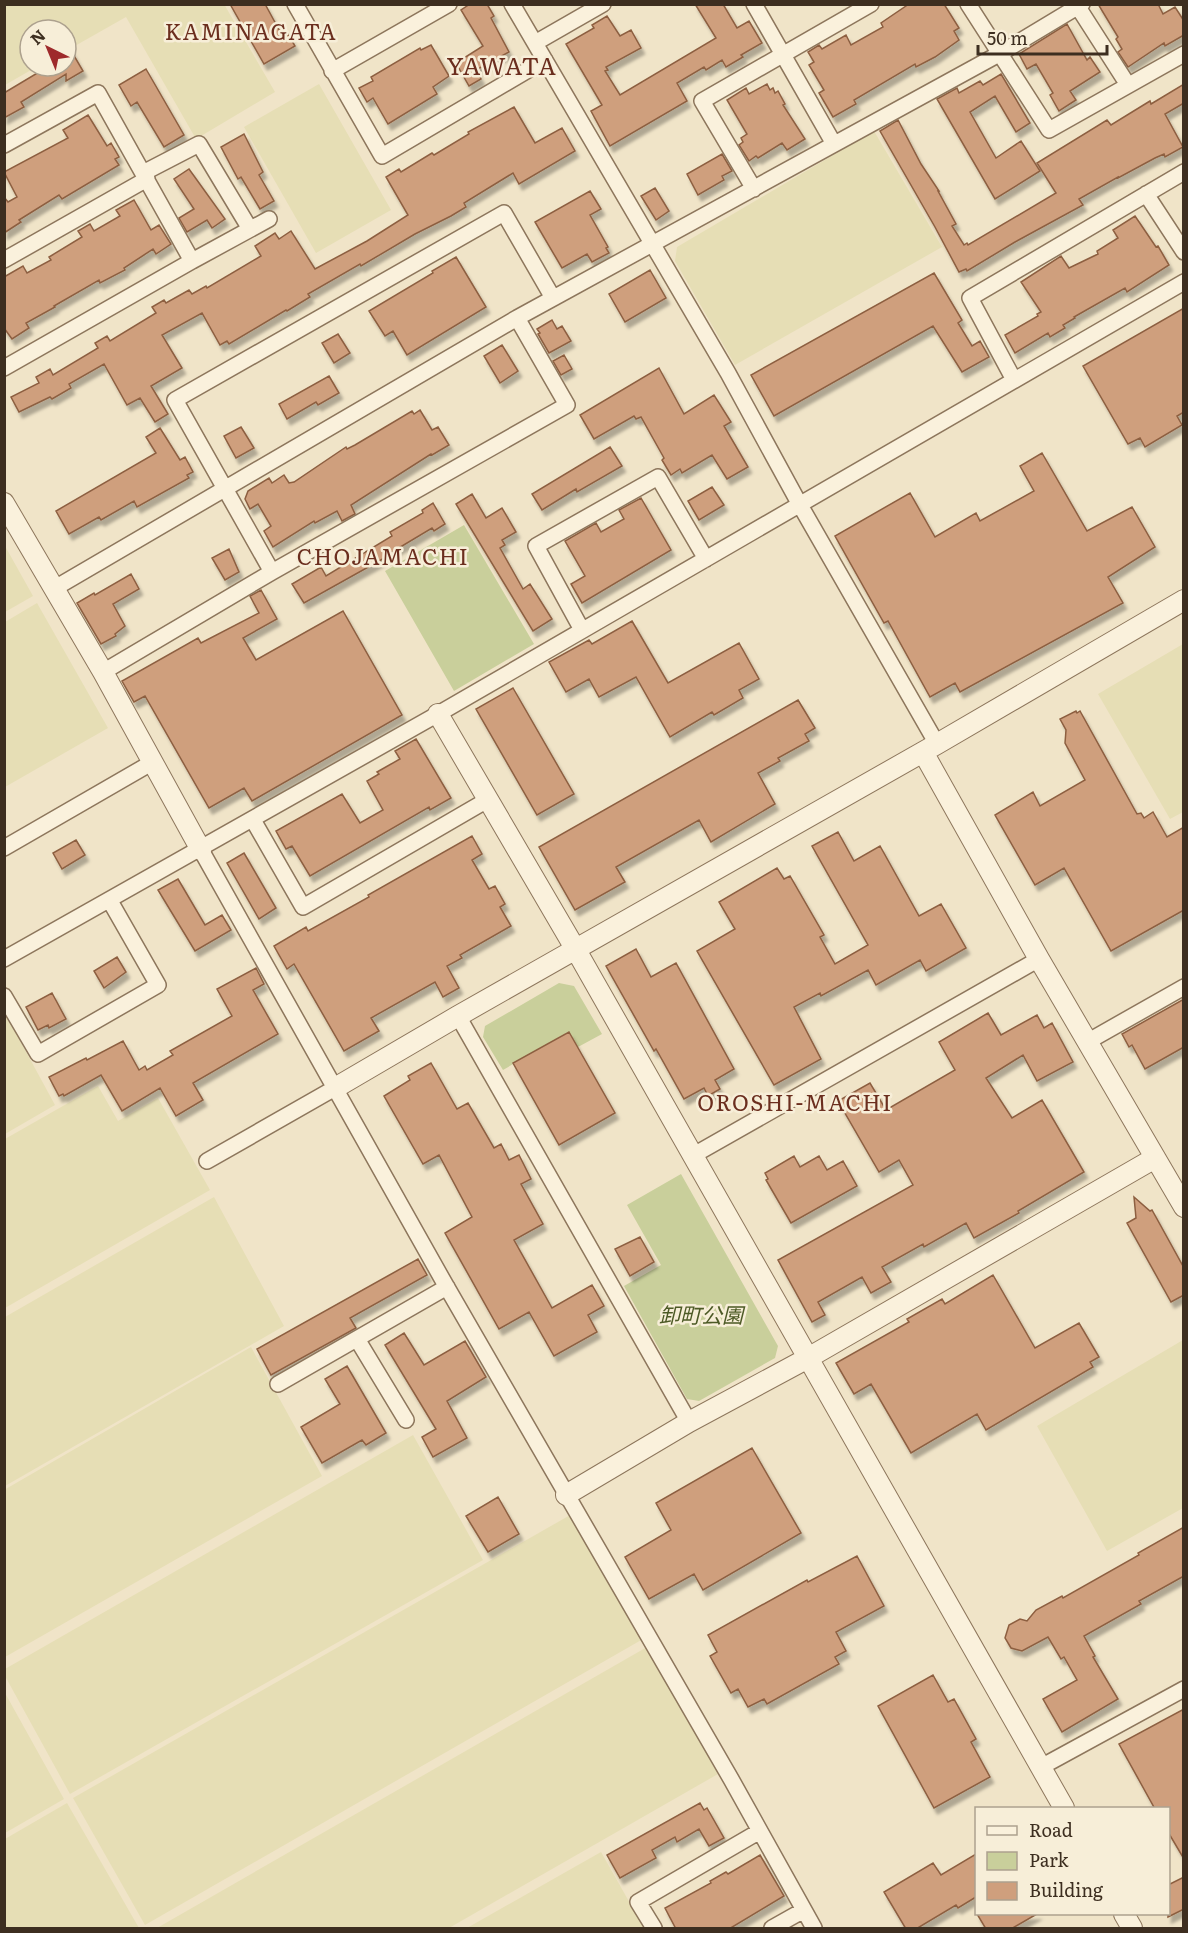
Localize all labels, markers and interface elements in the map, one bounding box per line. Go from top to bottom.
district label: KAMINAGATA [165,14,337,47]
north arrow [18,18,78,78]
scale bar [978,18,1107,56]
text: N [24,23,50,50]
text: 50 m [987,24,1028,51]
district label: YAWATA [447,47,557,82]
district label: CHOJAMACHI [297,539,469,572]
district label: OROSHI-MACHI [697,1085,893,1118]
park label: 卸町公園 [659,1298,746,1329]
legend [975,1807,1170,1915]
text: Road [1029,1816,1073,1843]
text: Park [1029,1846,1070,1873]
text: Building [1029,1876,1104,1903]

